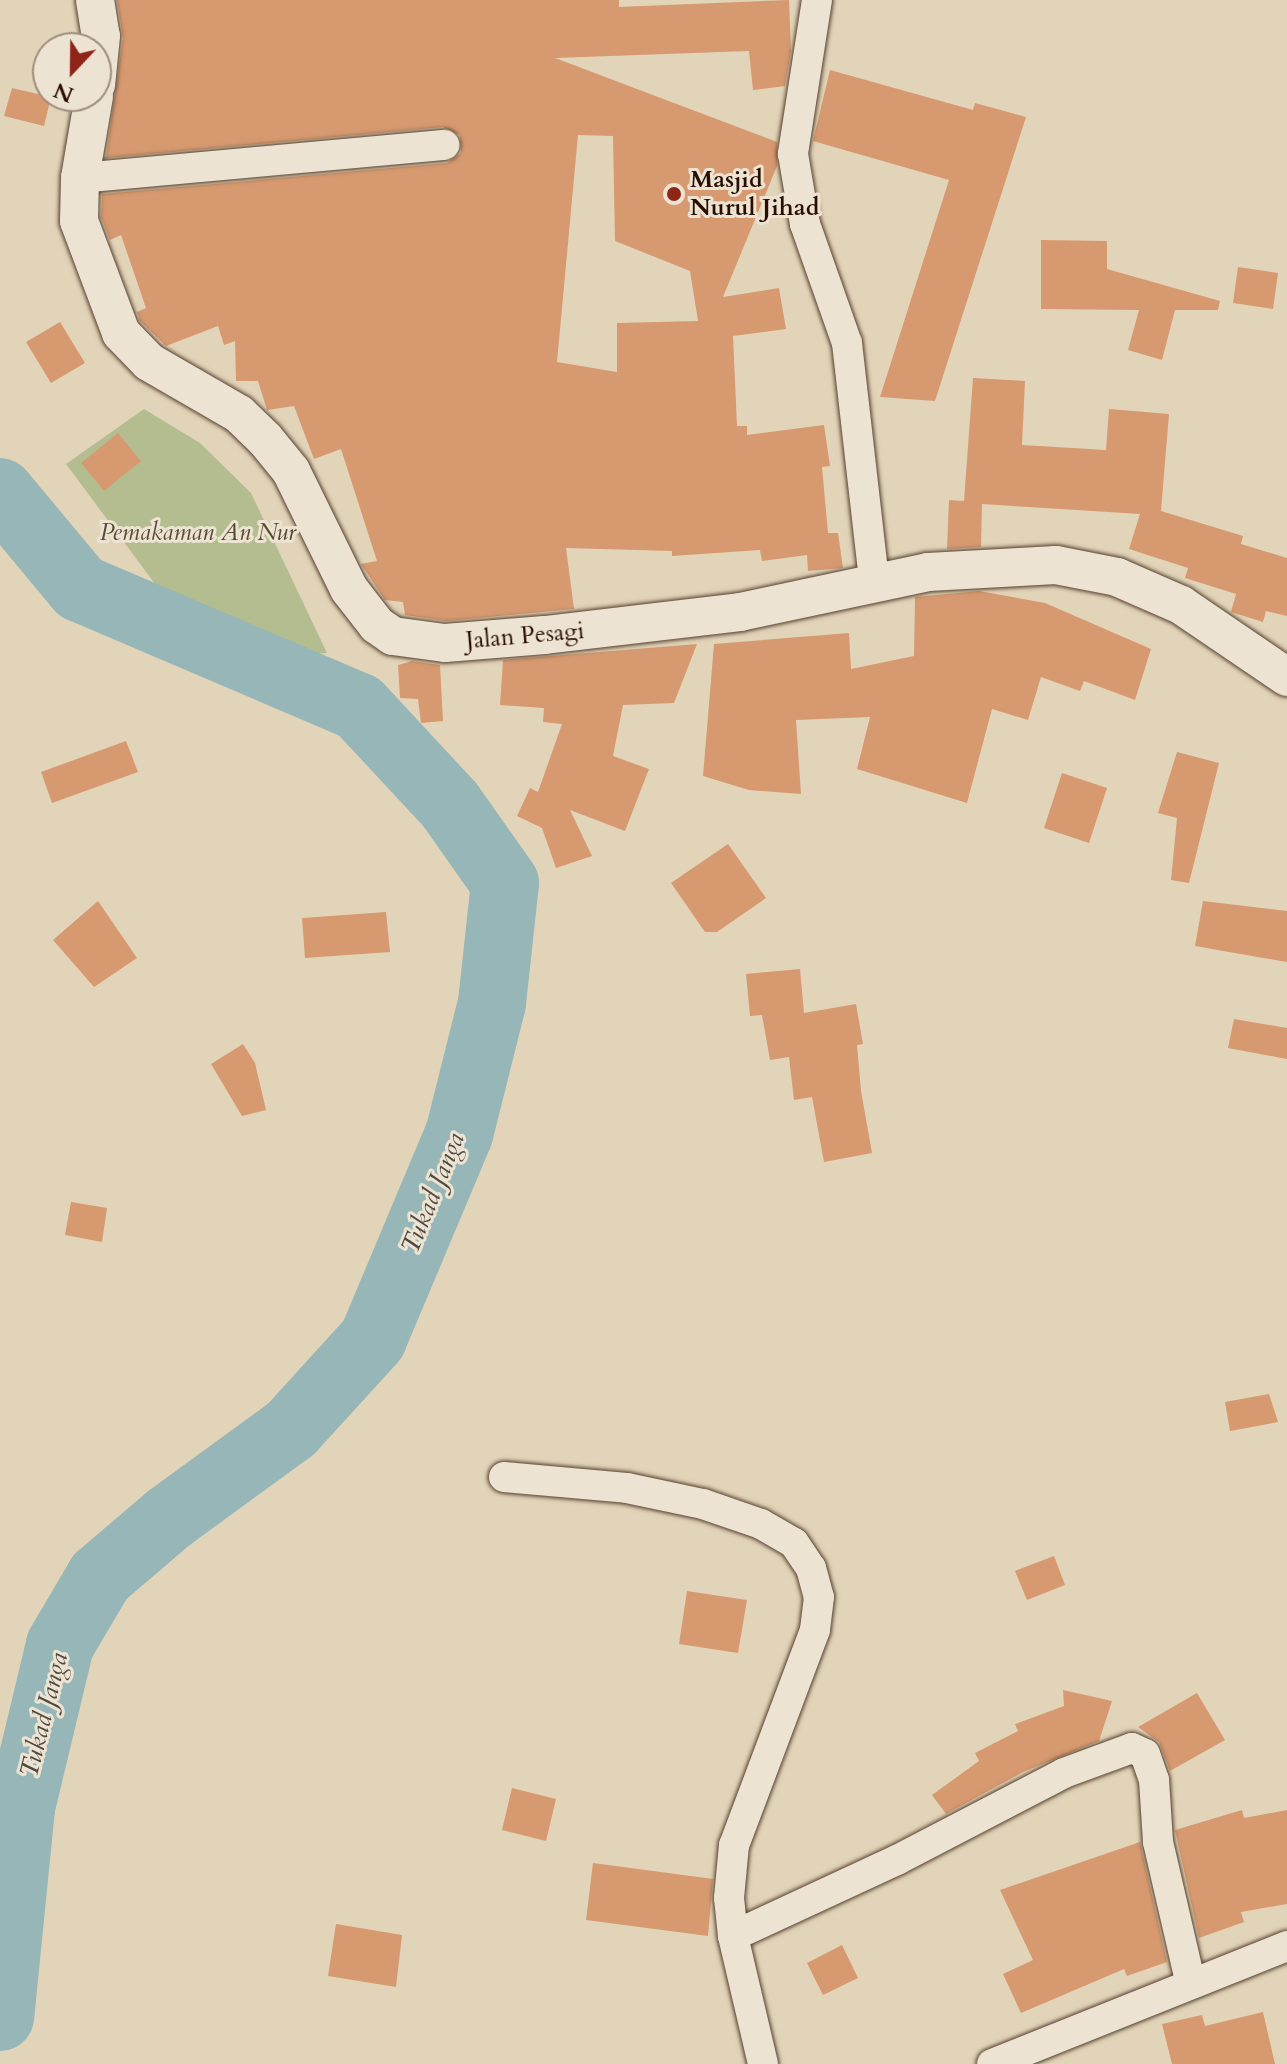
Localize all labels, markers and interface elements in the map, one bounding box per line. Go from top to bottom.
north arrow [32,32,112,112]
text: N [49,75,78,110]
place label: Masjid Nurul Jihad [690,166,819,222]
marker: Masjid Nurul Jihad [665,185,683,203]
park label: Pemakaman An Nur [100,519,296,547]
street label: Jalan Pesagi [465,616,585,656]
water label: Tukad Janga [395,1128,471,1258]
water label: Tukad Janga [13,1649,75,1781]

